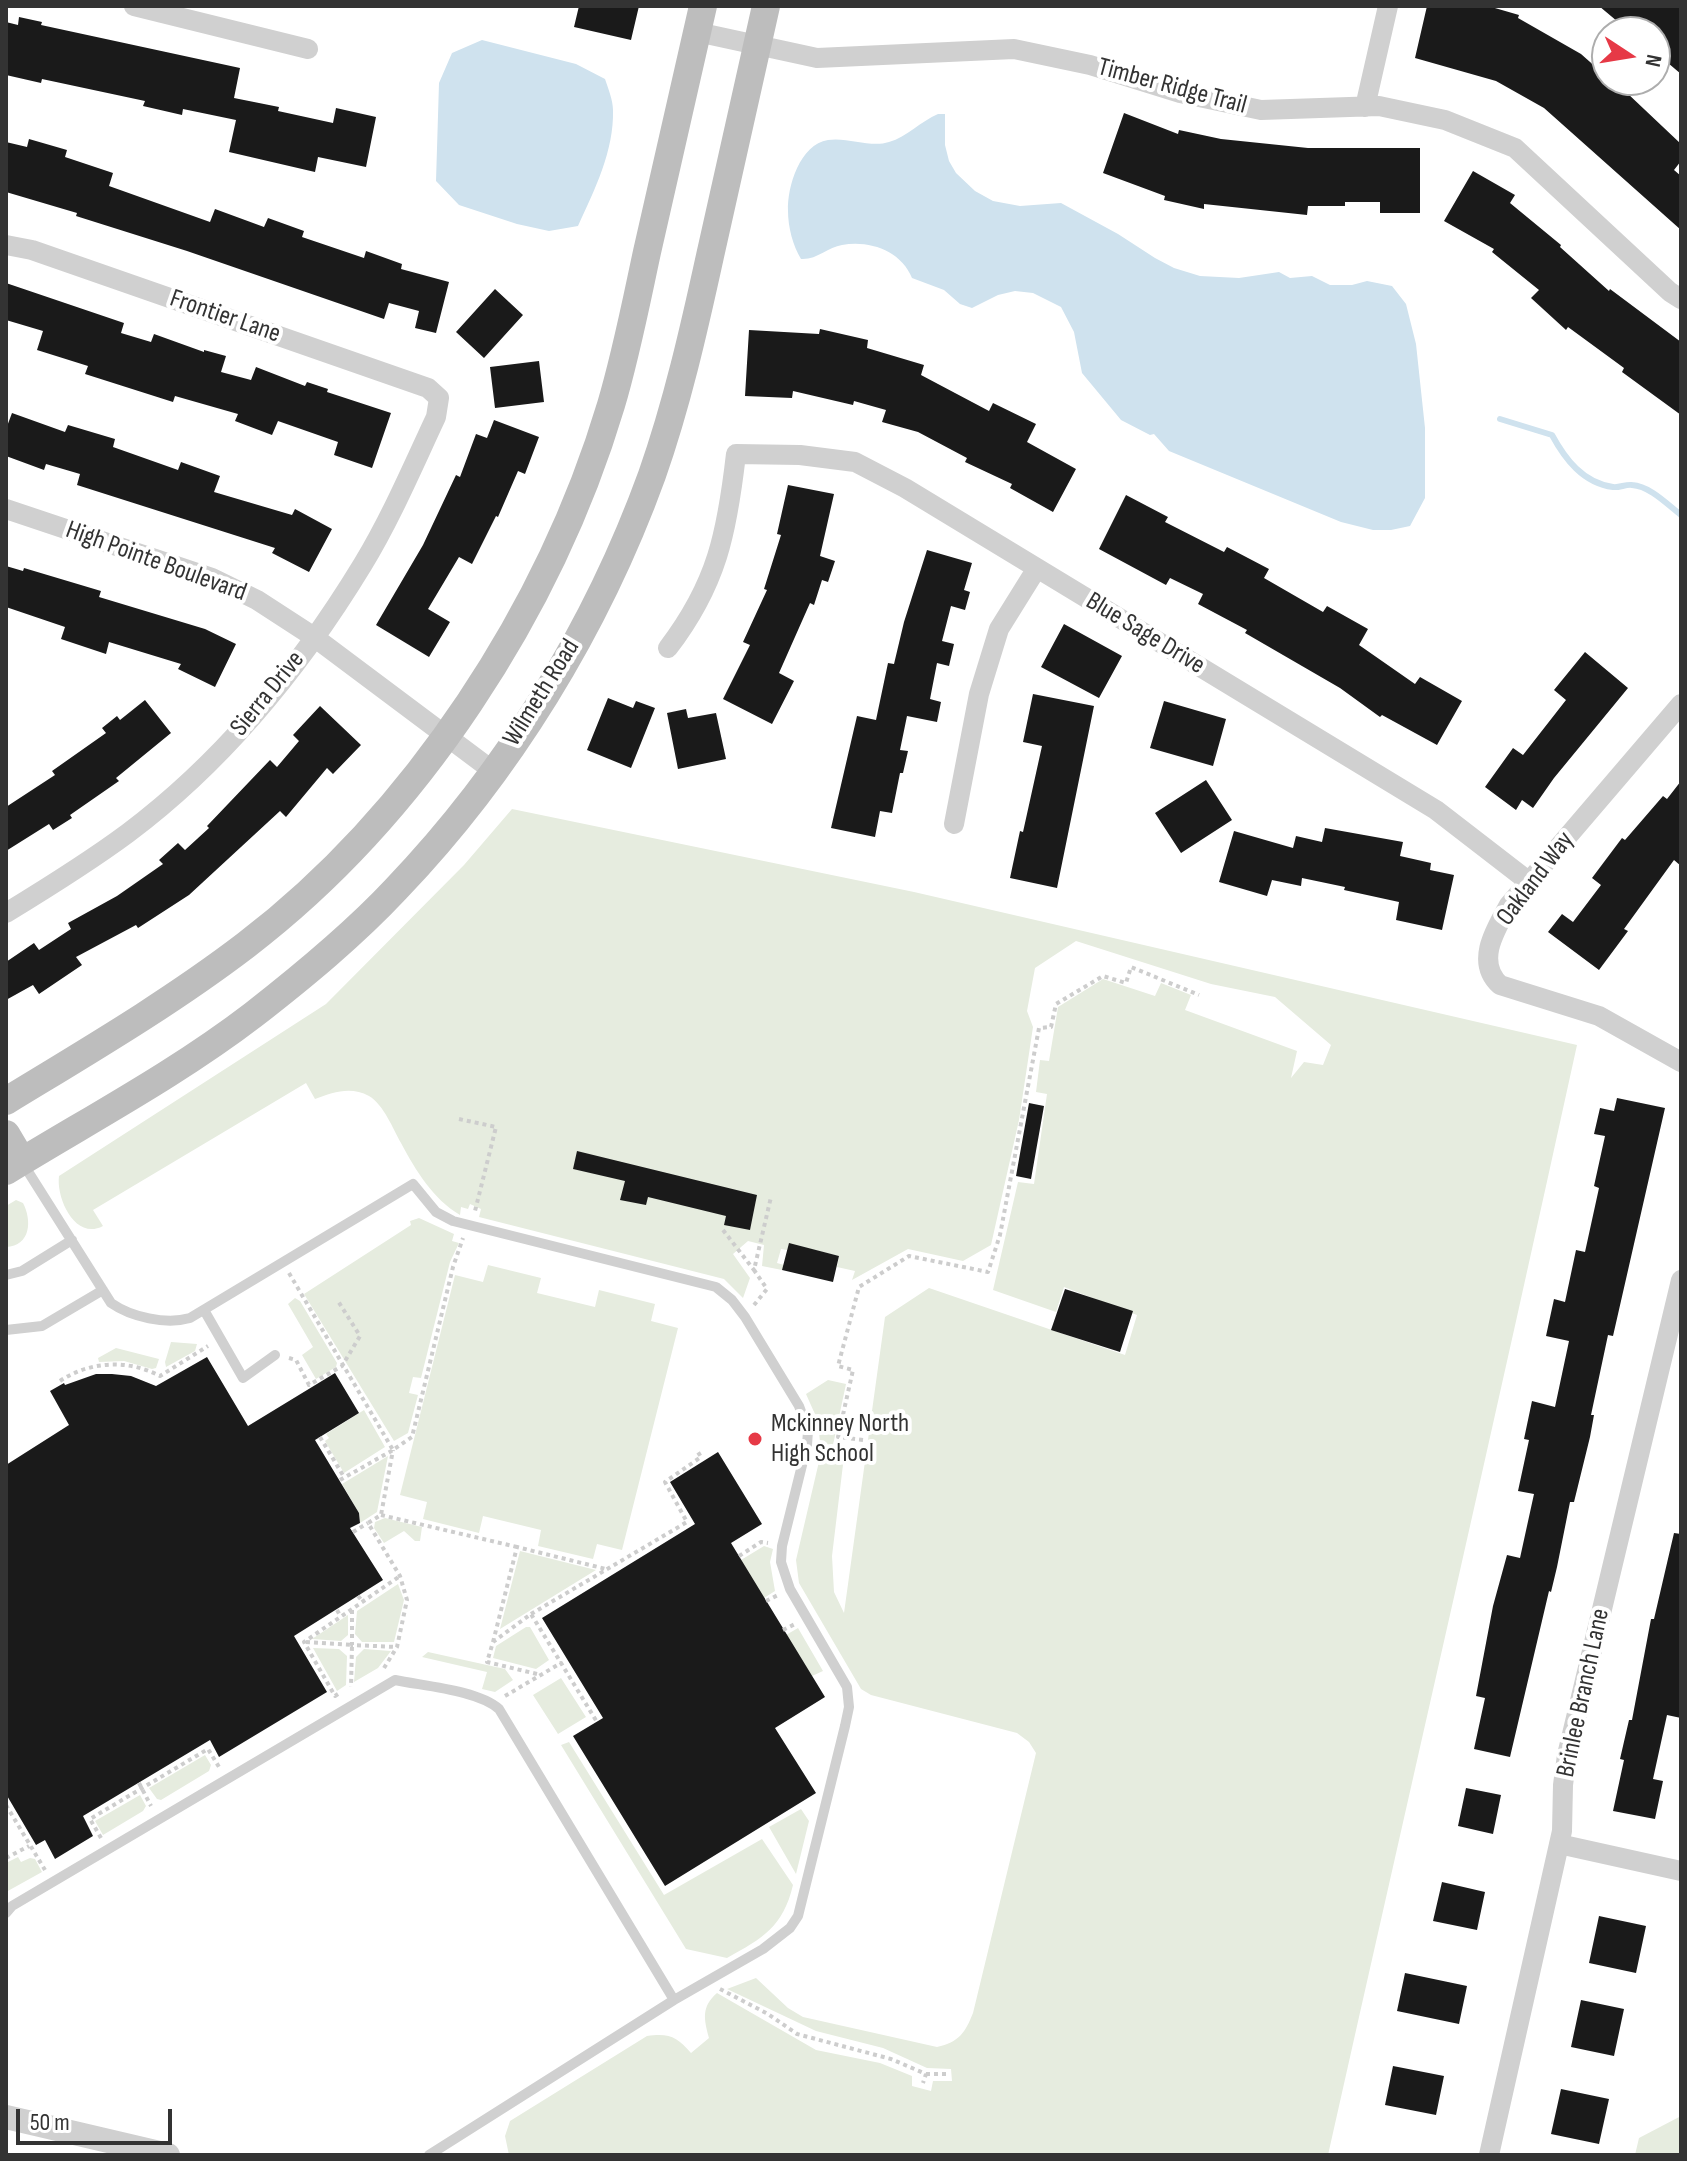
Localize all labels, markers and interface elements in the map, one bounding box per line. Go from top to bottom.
north arrow [1591,16,1671,96]
street label: Timber Ridge Trail [1094,52,1250,122]
text: N [1639,52,1667,69]
street label: Frontier Lane [166,284,284,350]
street label: High Pointe Boulevard [61,515,251,609]
street label: Blue Sage Drive [1080,586,1210,682]
street label: Wilmeth Road [497,634,587,752]
street label: Sierra Drive [224,645,312,743]
street label: Oakland Way [1491,826,1581,932]
place label: Mckinney North High School [771,1408,909,1470]
marker: Mckinney North High School [746,1430,764,1448]
street label: Brinlee Branch Lane [1551,1606,1617,1780]
scale bar [20,2093,176,2143]
text: 50 m [30,2108,70,2137]

